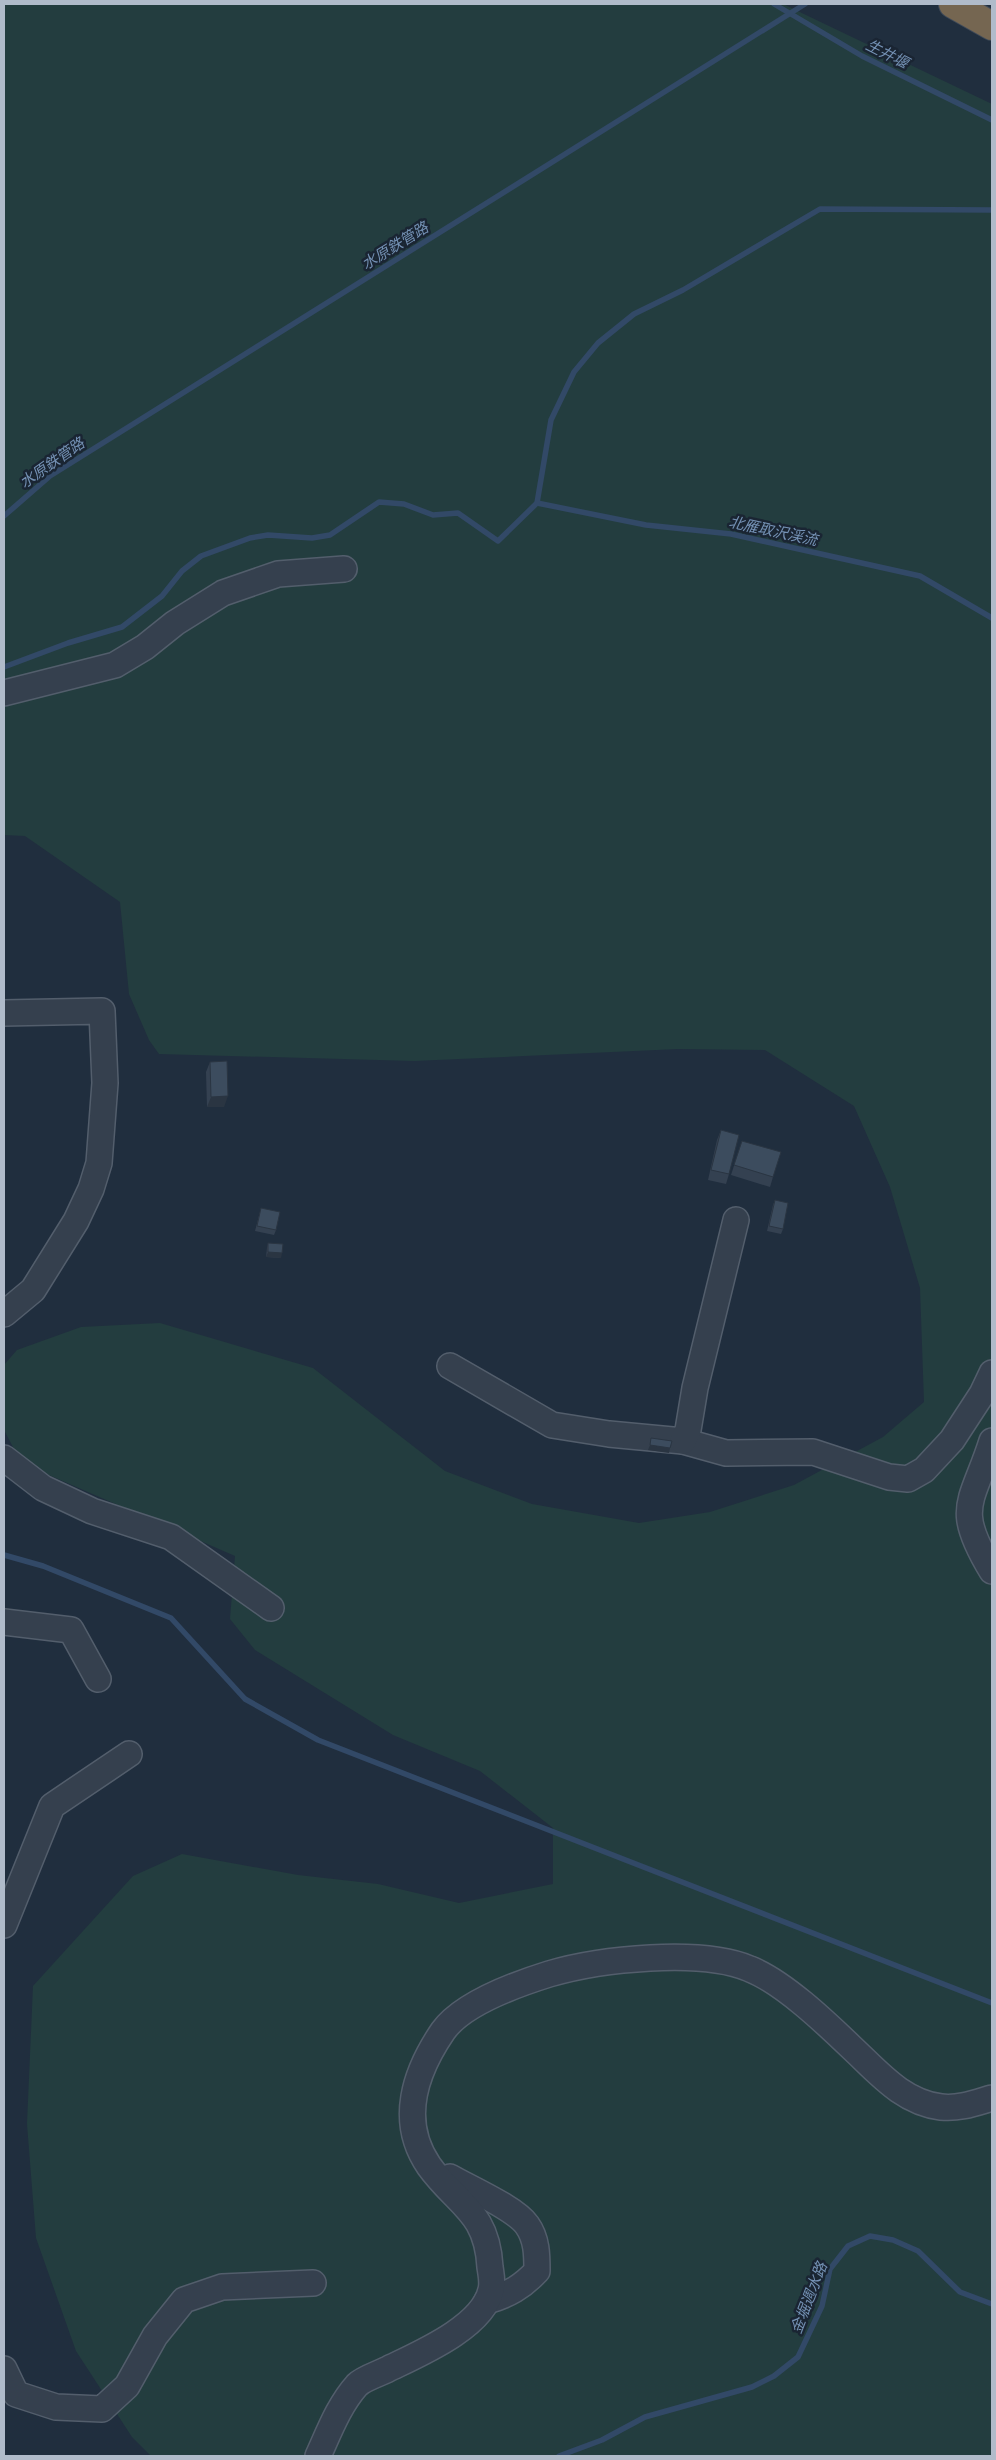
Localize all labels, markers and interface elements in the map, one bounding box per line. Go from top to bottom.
water label: 生井堰 [863,36,914,74]
water label: 水原鉄管路 [358,217,433,274]
water label: 水原鉄管路 [16,433,90,492]
water label: 北雁取沢渓流 [727,513,821,550]
water label: 金堀週水路 [787,2258,832,2336]

